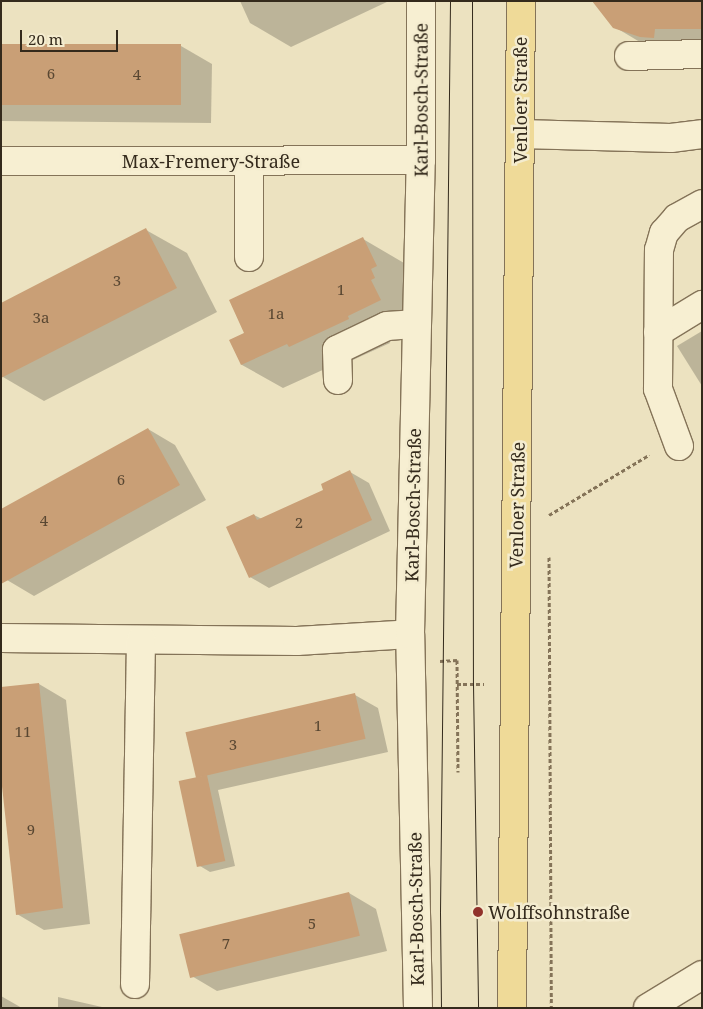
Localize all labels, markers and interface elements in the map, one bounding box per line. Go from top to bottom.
scale bar [22,20,120,52]
street label: Karl-Bosch-Straße [410,23,432,177]
text: 20 m [28,29,63,49]
street label: Venloer Straße [509,37,531,163]
house number: 6 [47,65,55,83]
house number: 4 [133,66,141,84]
street label: Max-Fremery-Straße [122,150,300,172]
house number: 3 [113,272,121,290]
house number: 1 [337,281,345,299]
house number: 1a [268,305,284,323]
house number: 3a [33,309,49,327]
street label: Karl-Bosch-Straße [401,428,425,582]
street label: Venloer Straße [505,441,529,569]
house number: 6 [117,471,125,489]
house number: 4 [40,512,48,530]
house number: 2 [295,514,303,532]
house number: 1 [314,717,322,735]
house number: 11 [15,723,31,741]
house number: 3 [229,736,237,754]
house number: 9 [27,821,35,839]
street label: Karl-Bosch-Straße [404,832,428,986]
place label: Wolffsohnstraße [488,901,630,923]
marker: Wolffsohnstraße [472,906,484,918]
house number: 5 [308,915,316,933]
house number: 7 [222,935,230,953]

